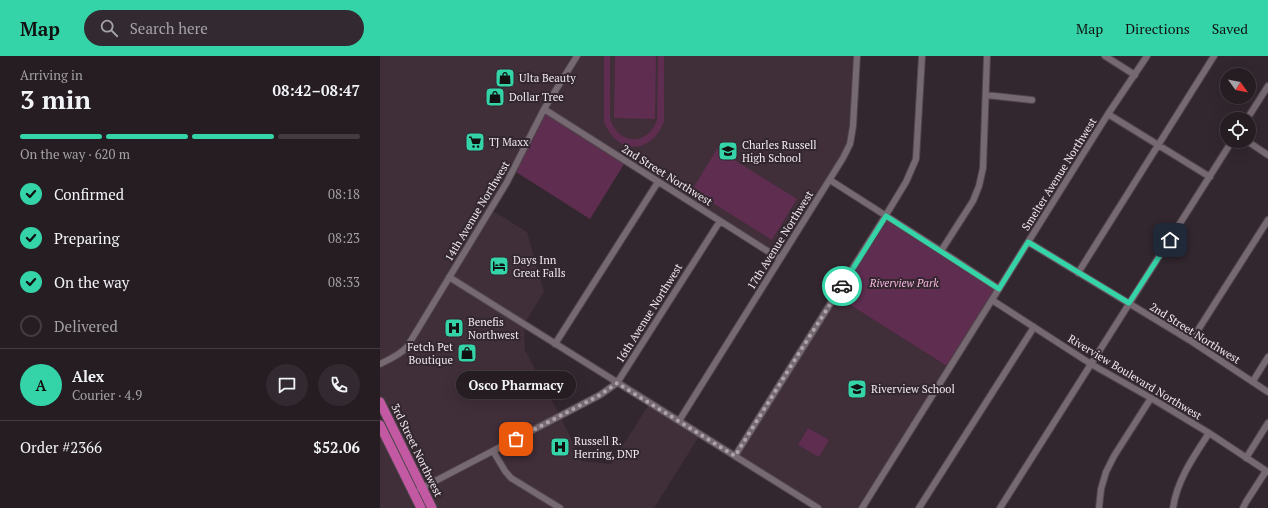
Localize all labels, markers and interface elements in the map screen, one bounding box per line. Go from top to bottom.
search box [84,10,364,46]
text: Map [20,16,60,41]
icon: search [98,17,120,39]
text: Search here [130,18,208,38]
text: Map [1076,19,1103,38]
text: Directions [1125,19,1190,38]
text: Saved [1212,19,1248,38]
text: Arriving in [20,66,83,84]
shop icon: Ulta Beauty [494,67,516,89]
north arrow [1220,68,1256,104]
map controls [1220,68,1256,148]
place label: Ulta Beauty [519,71,576,85]
text: 08:42–08:47 [273,80,360,100]
text: 3 min [20,82,91,116]
shop icon: Dollar Tree [484,86,506,108]
place label: Dollar Tree [509,90,564,104]
button: locate [1220,112,1256,148]
street label: Smelter Avenue Northwest [1019,115,1099,233]
supermarket icon: TJ Maxx [464,131,486,153]
place label: TJ Maxx [489,135,529,149]
place label: Charles Russell High School [742,138,817,165]
school or university icon: Charles Russell High School [717,140,739,162]
street label: 2nd Street Northwest [619,141,715,209]
text: On the way · 620 m [20,145,130,163]
street label: 14th Avenue Northwest [441,158,513,264]
icon: check [20,183,42,205]
text: Confirmed [54,184,124,204]
text: 08:18 [328,185,360,203]
street label: 17th Avenue Northwest [744,188,816,292]
pin [1153,223,1187,257]
icon: check [20,227,42,249]
text: Preparing [54,228,119,248]
text: 08:23 [328,229,360,247]
icon: home [1159,229,1181,251]
place label: Days Inn Great Falls [513,253,566,280]
hotel icon: Days Inn Great Falls [488,255,510,277]
street label: 16th Avenue Northwest [613,261,685,365]
courier [822,266,862,306]
icon: check [20,271,42,293]
text: On the way [54,272,129,292]
text: 08:33 [328,273,360,291]
icon: car [831,275,853,297]
park label: Riverview Park [869,276,939,290]
street label: 2nd Street Northwest [1147,299,1243,367]
place label: Benefis Northwest [468,315,519,342]
text: Delivered [54,316,118,336]
hospital icon: Benefis Northwest [443,317,465,339]
street label: Riverview Boulevard Northwest [1065,331,1205,423]
place label: Fetch Pet Boutique [407,340,453,367]
shop icon: Fetch Pet Boutique [456,342,478,364]
button: chat [266,364,308,406]
button: phone [318,364,360,406]
text: Alex [72,366,104,386]
callout: Osco Pharmacy [456,371,576,399]
text: A [36,375,46,395]
text: Osco Pharmacy [469,376,563,394]
school or university icon: Riverview School [846,378,868,400]
place label: Riverview School [871,382,955,396]
text: Courier · 4.9 [72,386,142,404]
street label: 3rd Street Northwest [388,401,446,499]
pin [499,422,533,456]
icon: bag [505,428,527,450]
place label: Russell R. Herring, DNP [574,434,640,461]
hospital icon: Russell R. Herring, DNP [549,436,571,458]
text: Order #2366 [20,437,102,457]
text: $52.06 [313,437,360,457]

